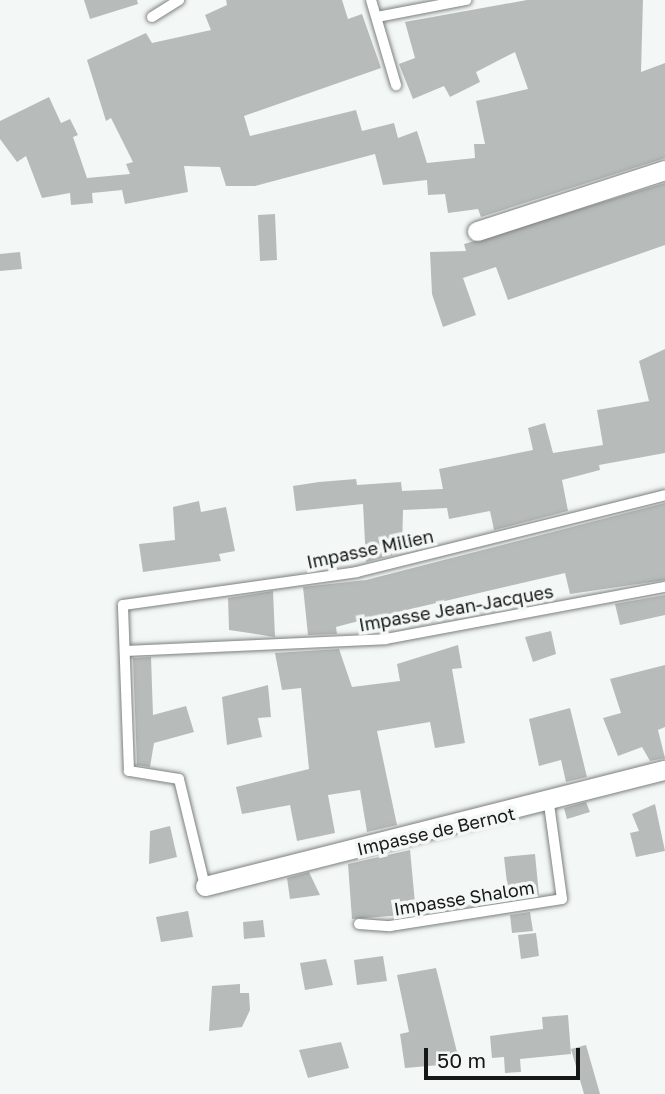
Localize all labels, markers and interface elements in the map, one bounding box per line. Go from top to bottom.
street label: Impasse Milien [305,525,435,573]
street label: Impasse Jean-Jacques [357,580,555,636]
street label: Impasse de Bernot [355,802,517,860]
street label: Impasse Shalom [392,876,536,920]
scale bar [427,1034,583,1078]
text: 50 m [437,1047,486,1073]

